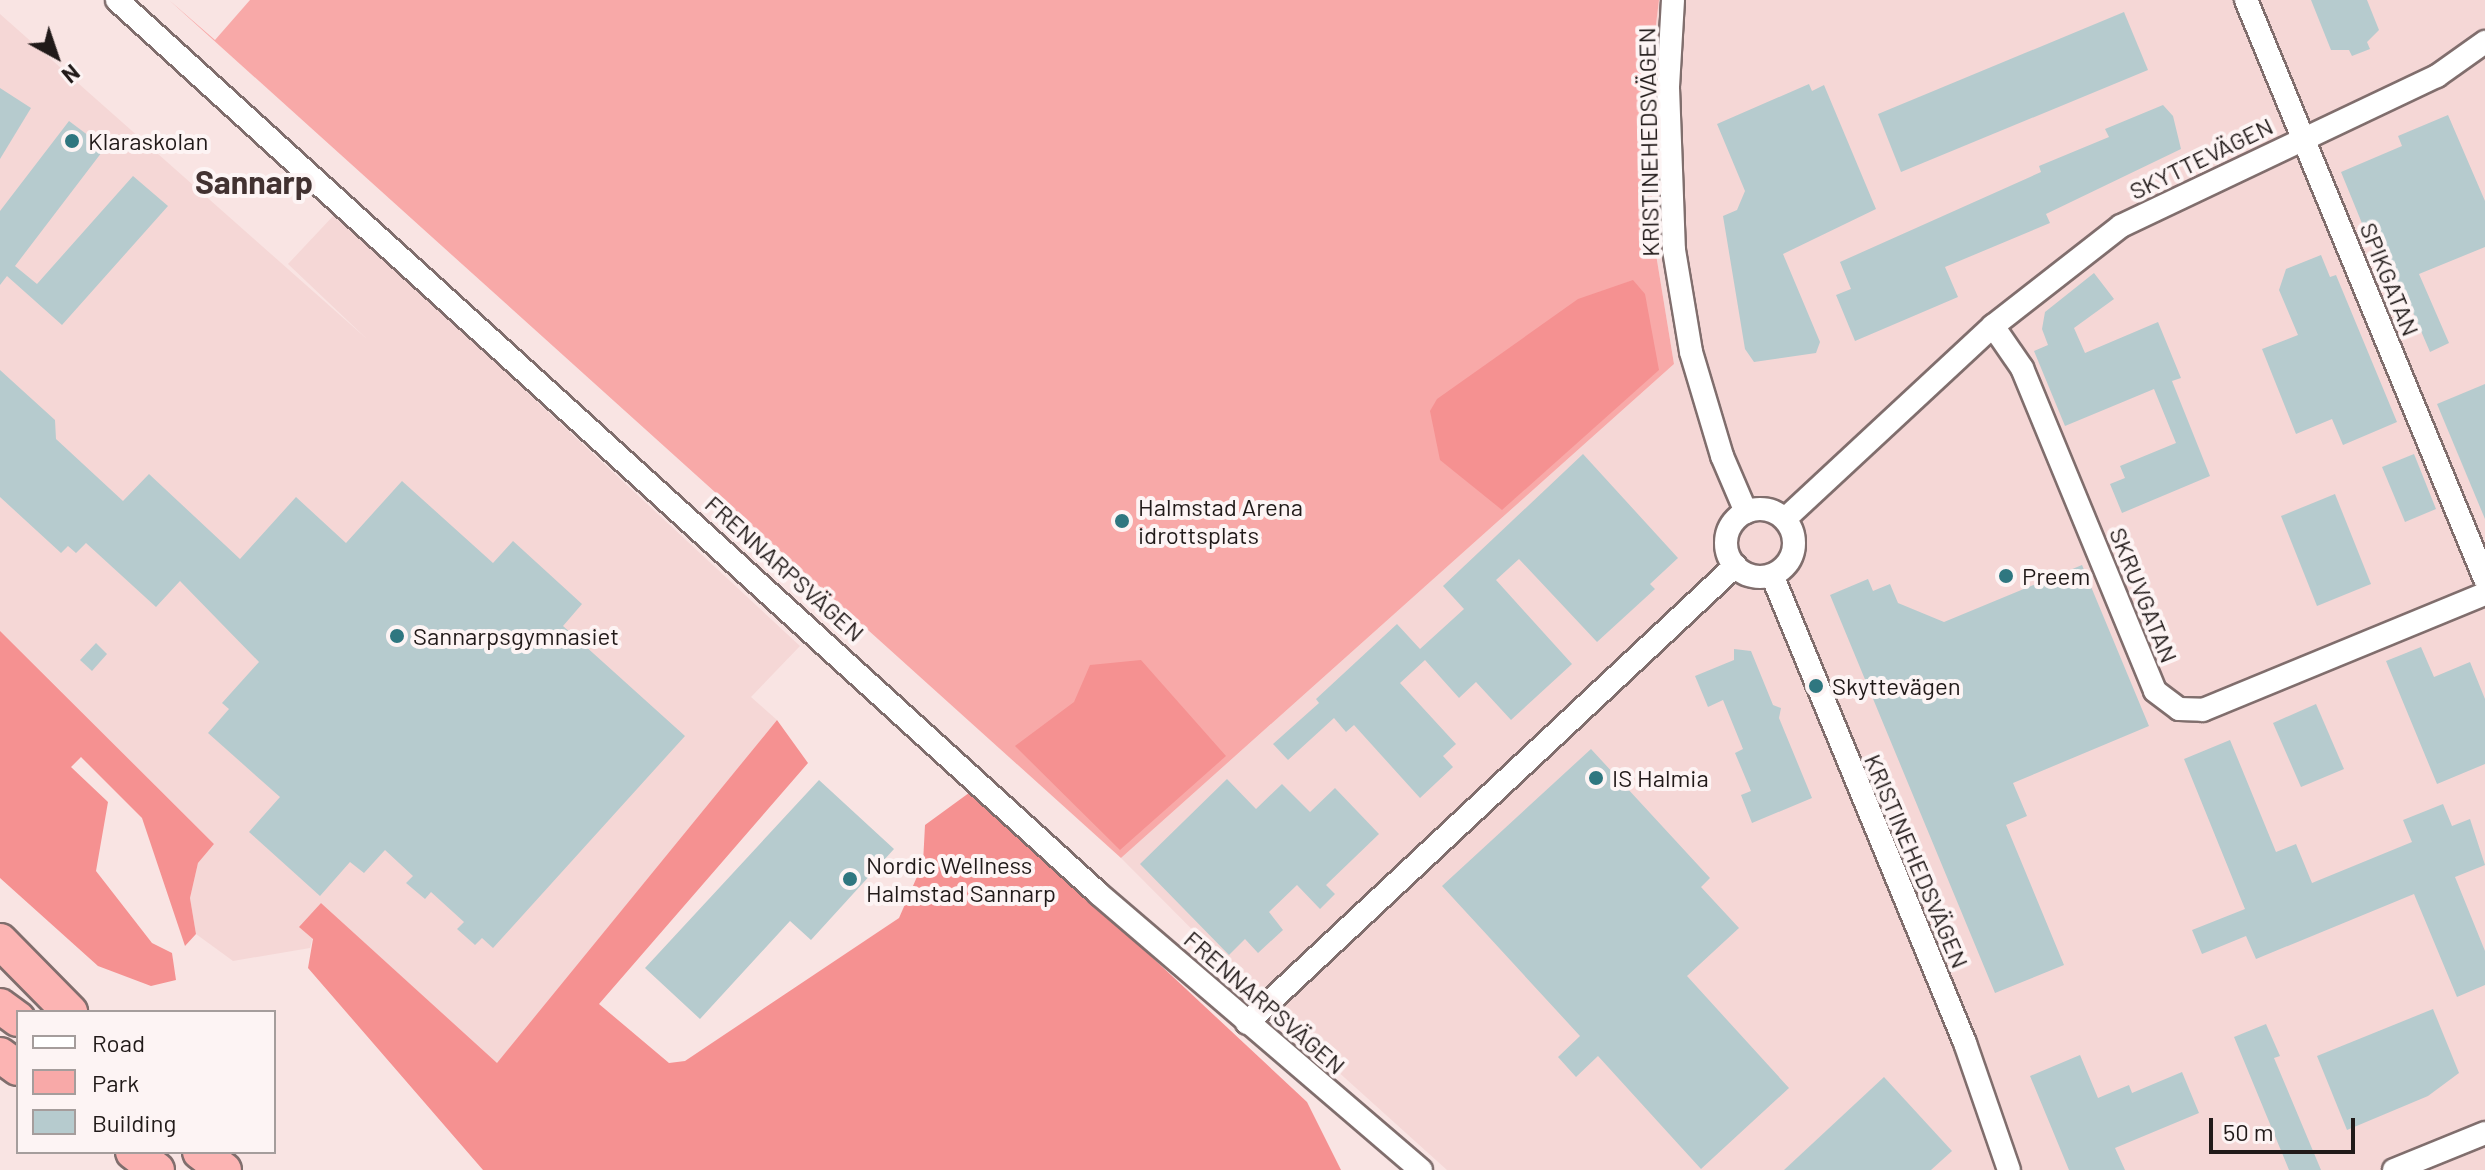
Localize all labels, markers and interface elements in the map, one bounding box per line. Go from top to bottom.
north arrow [16,16,96,96]
street label: KRISTINEHEDSVÄGEN [1632,27,1664,257]
text: N [57,60,85,89]
street label: SKYTTEVÄGEN [2125,111,2277,205]
place label: Klaraskolan [88,127,208,155]
marker: Klaraskolan [63,132,81,150]
district label: Sannarp [195,162,313,200]
street label: SPIKGATAN [2354,218,2426,340]
street label: FRENNARPSVÄGEN [700,489,870,647]
place label: Halmstad Arena idrottsplats [1138,493,1303,549]
marker: Halmstad Arena idrottsplats [1113,512,1131,530]
street label: SKRUVGATAN [2104,523,2184,667]
place label: Preem [2022,562,2090,590]
marker: Preem [1997,567,2015,585]
place label: Sannarpsgymnasiet [413,622,619,650]
marker: Sannarpsgymnasiet [388,627,406,645]
place label: Skyttevägen [1832,672,1961,700]
marker: Skyttevägen [1807,677,1825,695]
street label: KRISTINEHEDSVÄGEN [1859,750,1975,972]
place label: IS Halmia [1612,764,1709,792]
marker: IS Halmia [1587,769,1605,787]
place label: Nordic Wellness Halmstad Sannarp [866,851,1056,907]
marker: Nordic Wellness Halmstad Sannarp [841,870,859,888]
street label: FRENNARPSVÄGEN [1179,924,1351,1080]
legend [16,1010,276,1154]
text: Road [92,1028,145,1057]
text: Park [92,1068,139,1097]
scale bar [2213,1102,2359,1152]
text: Building [92,1108,176,1137]
text: 50 m [2223,1117,2274,1146]

